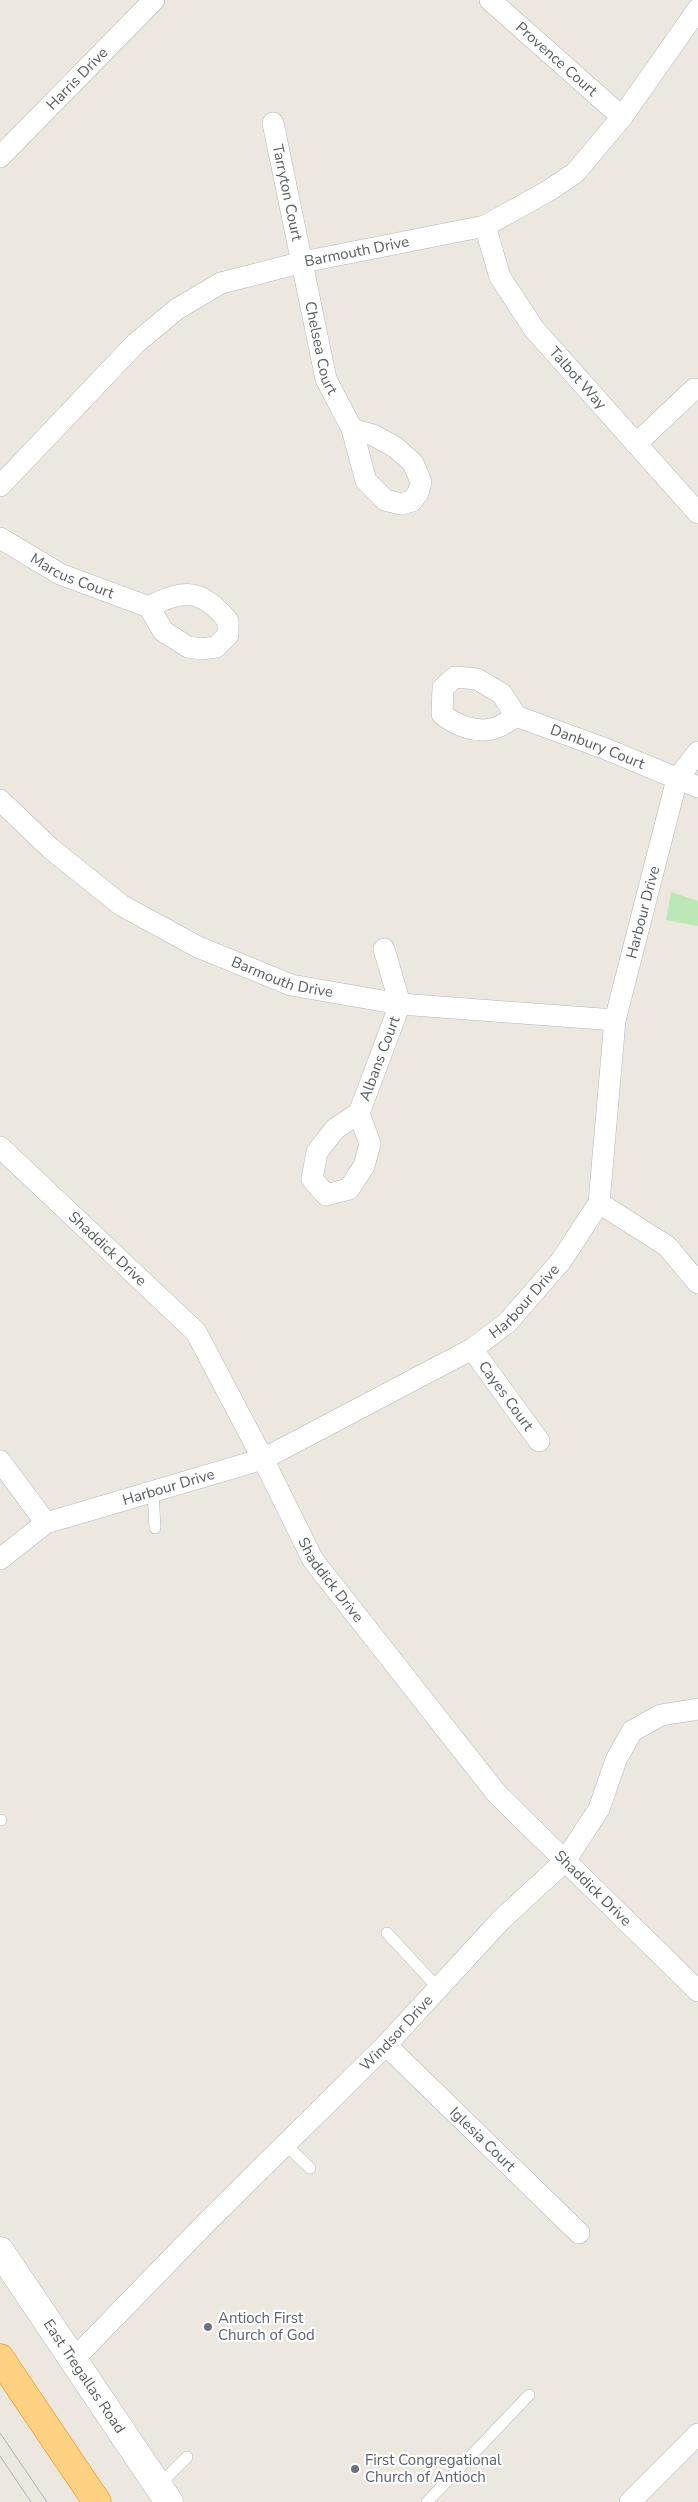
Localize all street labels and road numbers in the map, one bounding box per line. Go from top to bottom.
street label: Provence Court [511,17,602,101]
street label: Harris Drive [42,43,112,114]
street label: Tarryton Court [268,142,307,243]
street label: Barmouth Drive [302,231,411,272]
street label: Chelsea Court [300,299,343,399]
street label: Talbot Way [544,342,611,414]
street label: Marcus Court [27,548,118,603]
street label: Danbury Court [548,719,648,774]
street label: Harbour Drive [621,864,664,961]
street label: Barmouth Drive [228,952,335,1002]
street label: Albans Court [354,1013,405,1104]
street label: Shaddick Drive [64,1207,151,1290]
street label: Harbour Drive [485,1260,564,1343]
street label: Cayes Court [474,1357,539,1435]
street label: Harbour Drive [120,1464,217,1510]
street label: Shaddick Drive [293,1534,368,1626]
street label: Shaddick Drive [550,1846,636,1931]
street label: Windsor Drive [356,1991,437,2075]
street label: Iglesia Court [445,2102,521,2176]
street label: East Tregallas Road [39,2315,130,2437]

